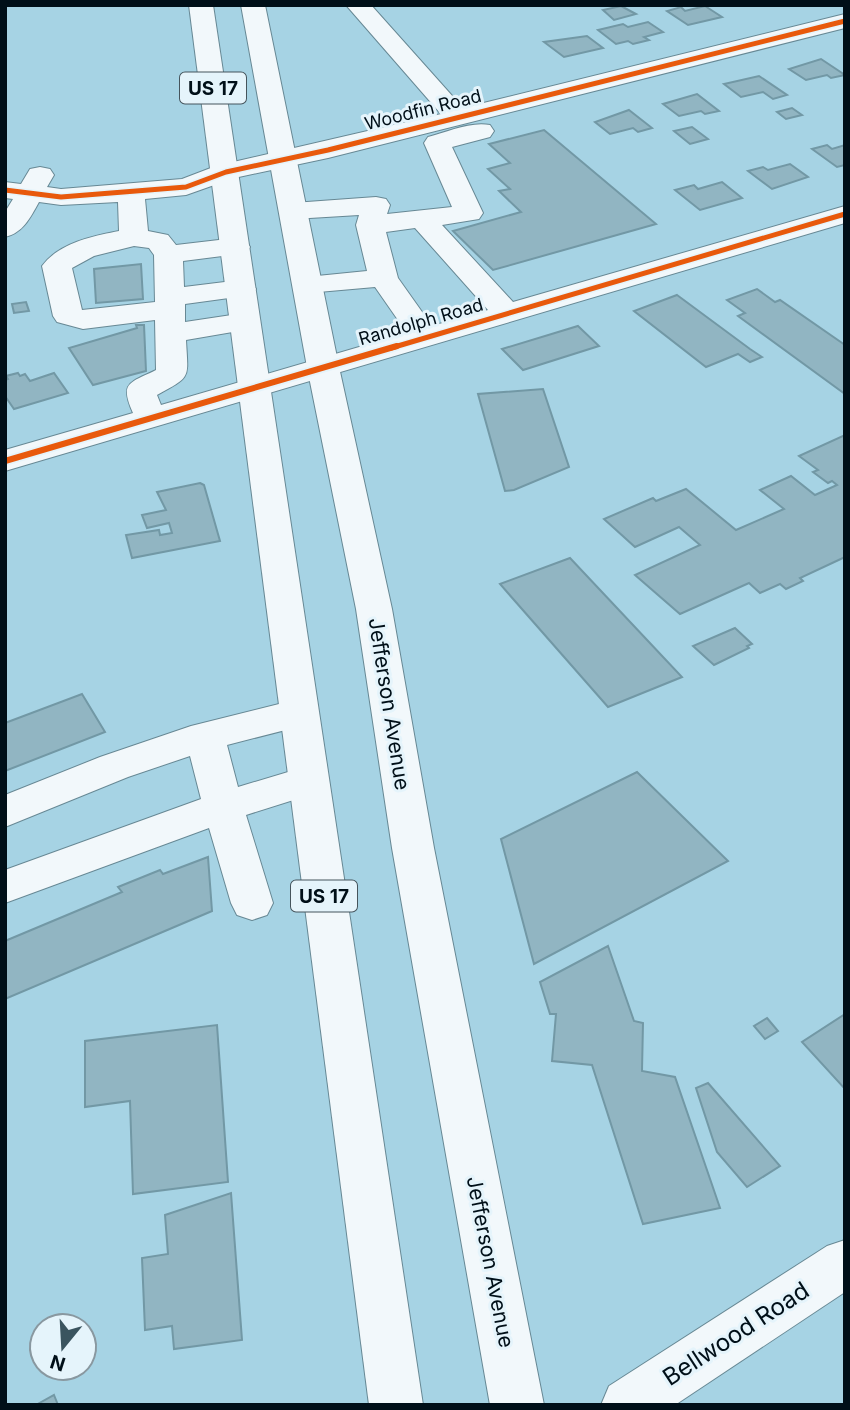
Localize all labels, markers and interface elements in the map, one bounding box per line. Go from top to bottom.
road number: US 17 [180,72,246,104]
street label: Woodfin Road [362,85,483,134]
street label: Randolph Road [356,294,486,349]
street label: Jefferson Avenue [364,616,415,792]
road number: US 17 [291,880,357,912]
street label: Jefferson Avenue [462,1174,519,1350]
street label: Bellwood Road [657,1275,814,1392]
north arrow [28,1312,98,1382]
text: N [47,1350,68,1376]

